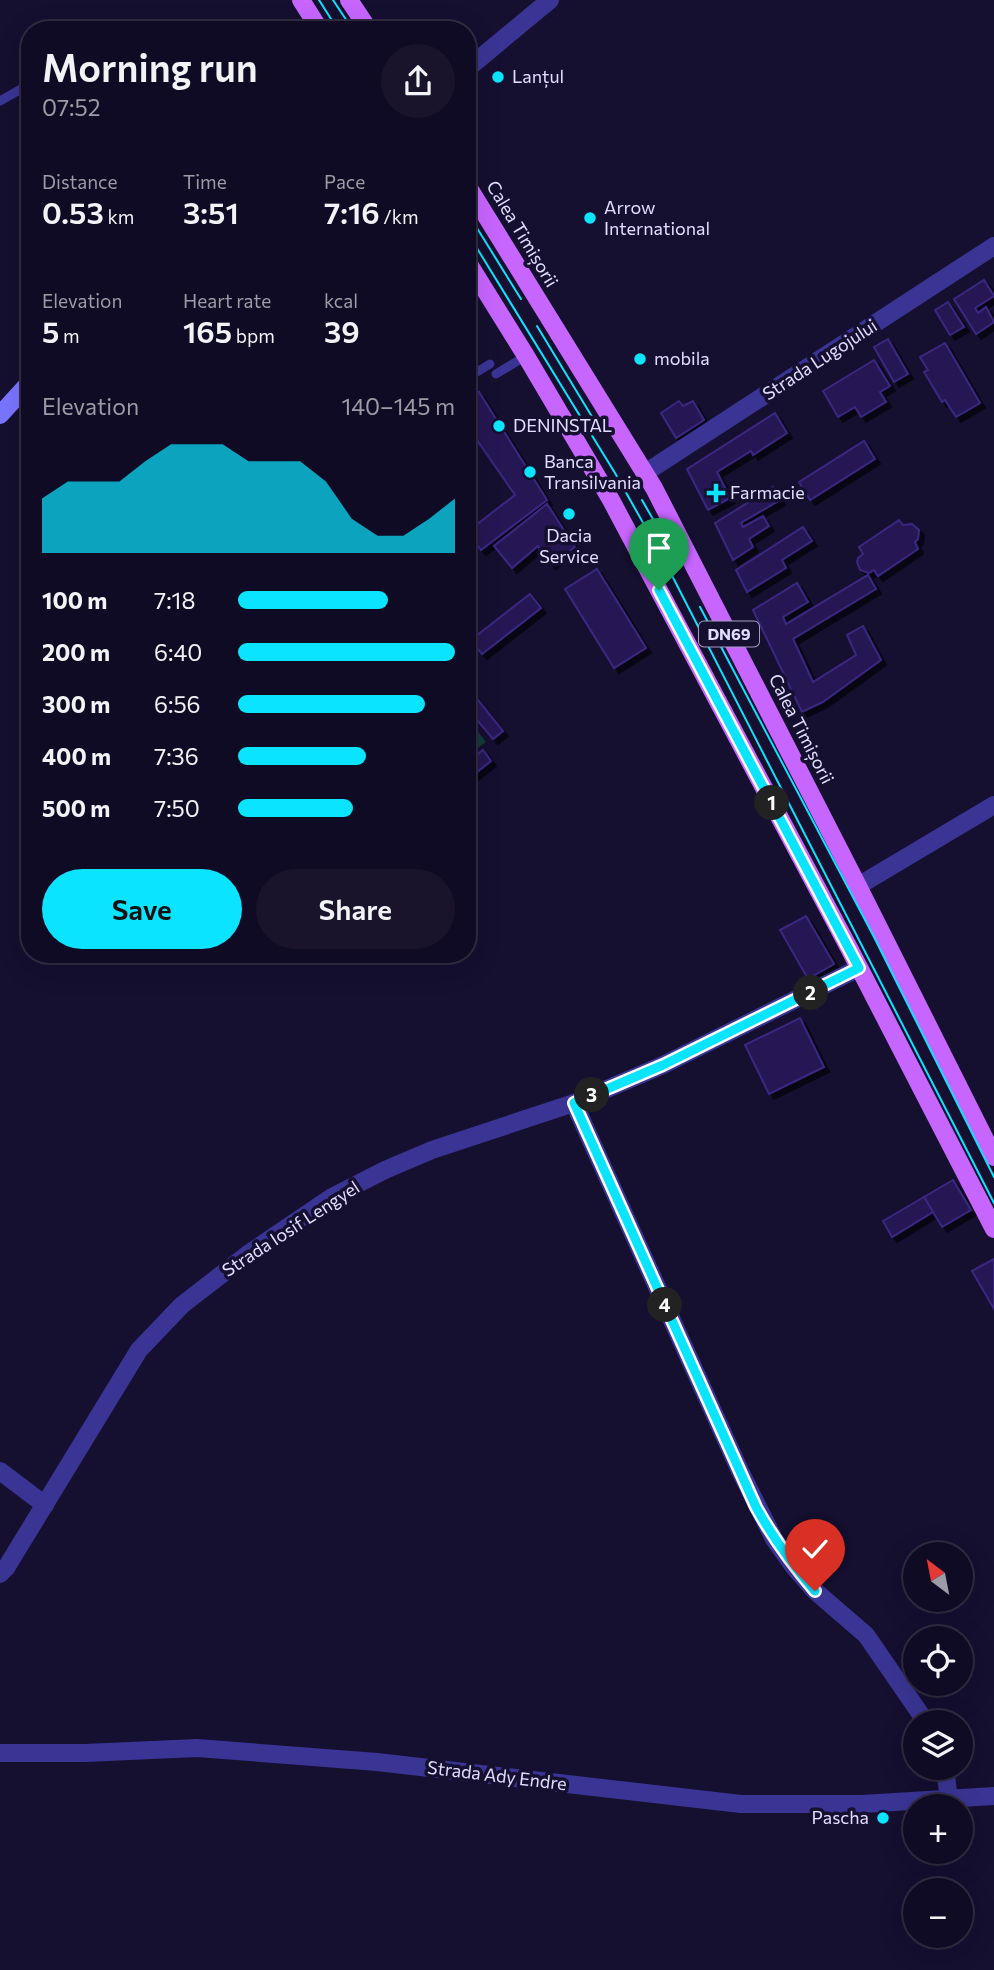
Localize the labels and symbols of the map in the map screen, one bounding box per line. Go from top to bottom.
place label: Lanțul [512,65,564,88]
marker: Lanțul [490,69,506,85]
street label: Calea Timișorii [482,176,563,291]
place label: Arrow International [604,196,710,239]
marker: Arrow International [582,210,598,226]
street label: Strada Lugojului [758,314,881,404]
place label: mobila [654,347,710,369]
marker: mobila [632,351,648,367]
place label: DENINSTAL [513,414,612,436]
marker: DENINSTAL [491,418,507,434]
place label: Banca Transilvania [544,450,641,493]
marker: Banca Transilvania [522,464,538,480]
place label: Farmacie [730,481,805,503]
marker: Farmacie [708,485,724,501]
marker: Dacia Service [561,506,577,522]
pin [629,518,689,590]
place label: Dacia Service [539,524,599,567]
road number: DN69 [699,622,759,646]
street label: Calea Timișorii [764,670,839,788]
pin: 1 [754,786,790,820]
pin: 2 [794,976,828,1010]
pin: 3 [574,1078,610,1112]
street label: Strada Iosif Lengyel [218,1176,363,1281]
pin: 4 [648,1288,682,1322]
pin [785,1519,845,1591]
north arrow [903,1542,973,1612]
street label: Strada Ady Endre [426,1756,568,1794]
place label: Pascha [811,1806,869,1828]
marker: Pascha [875,1810,891,1826]

